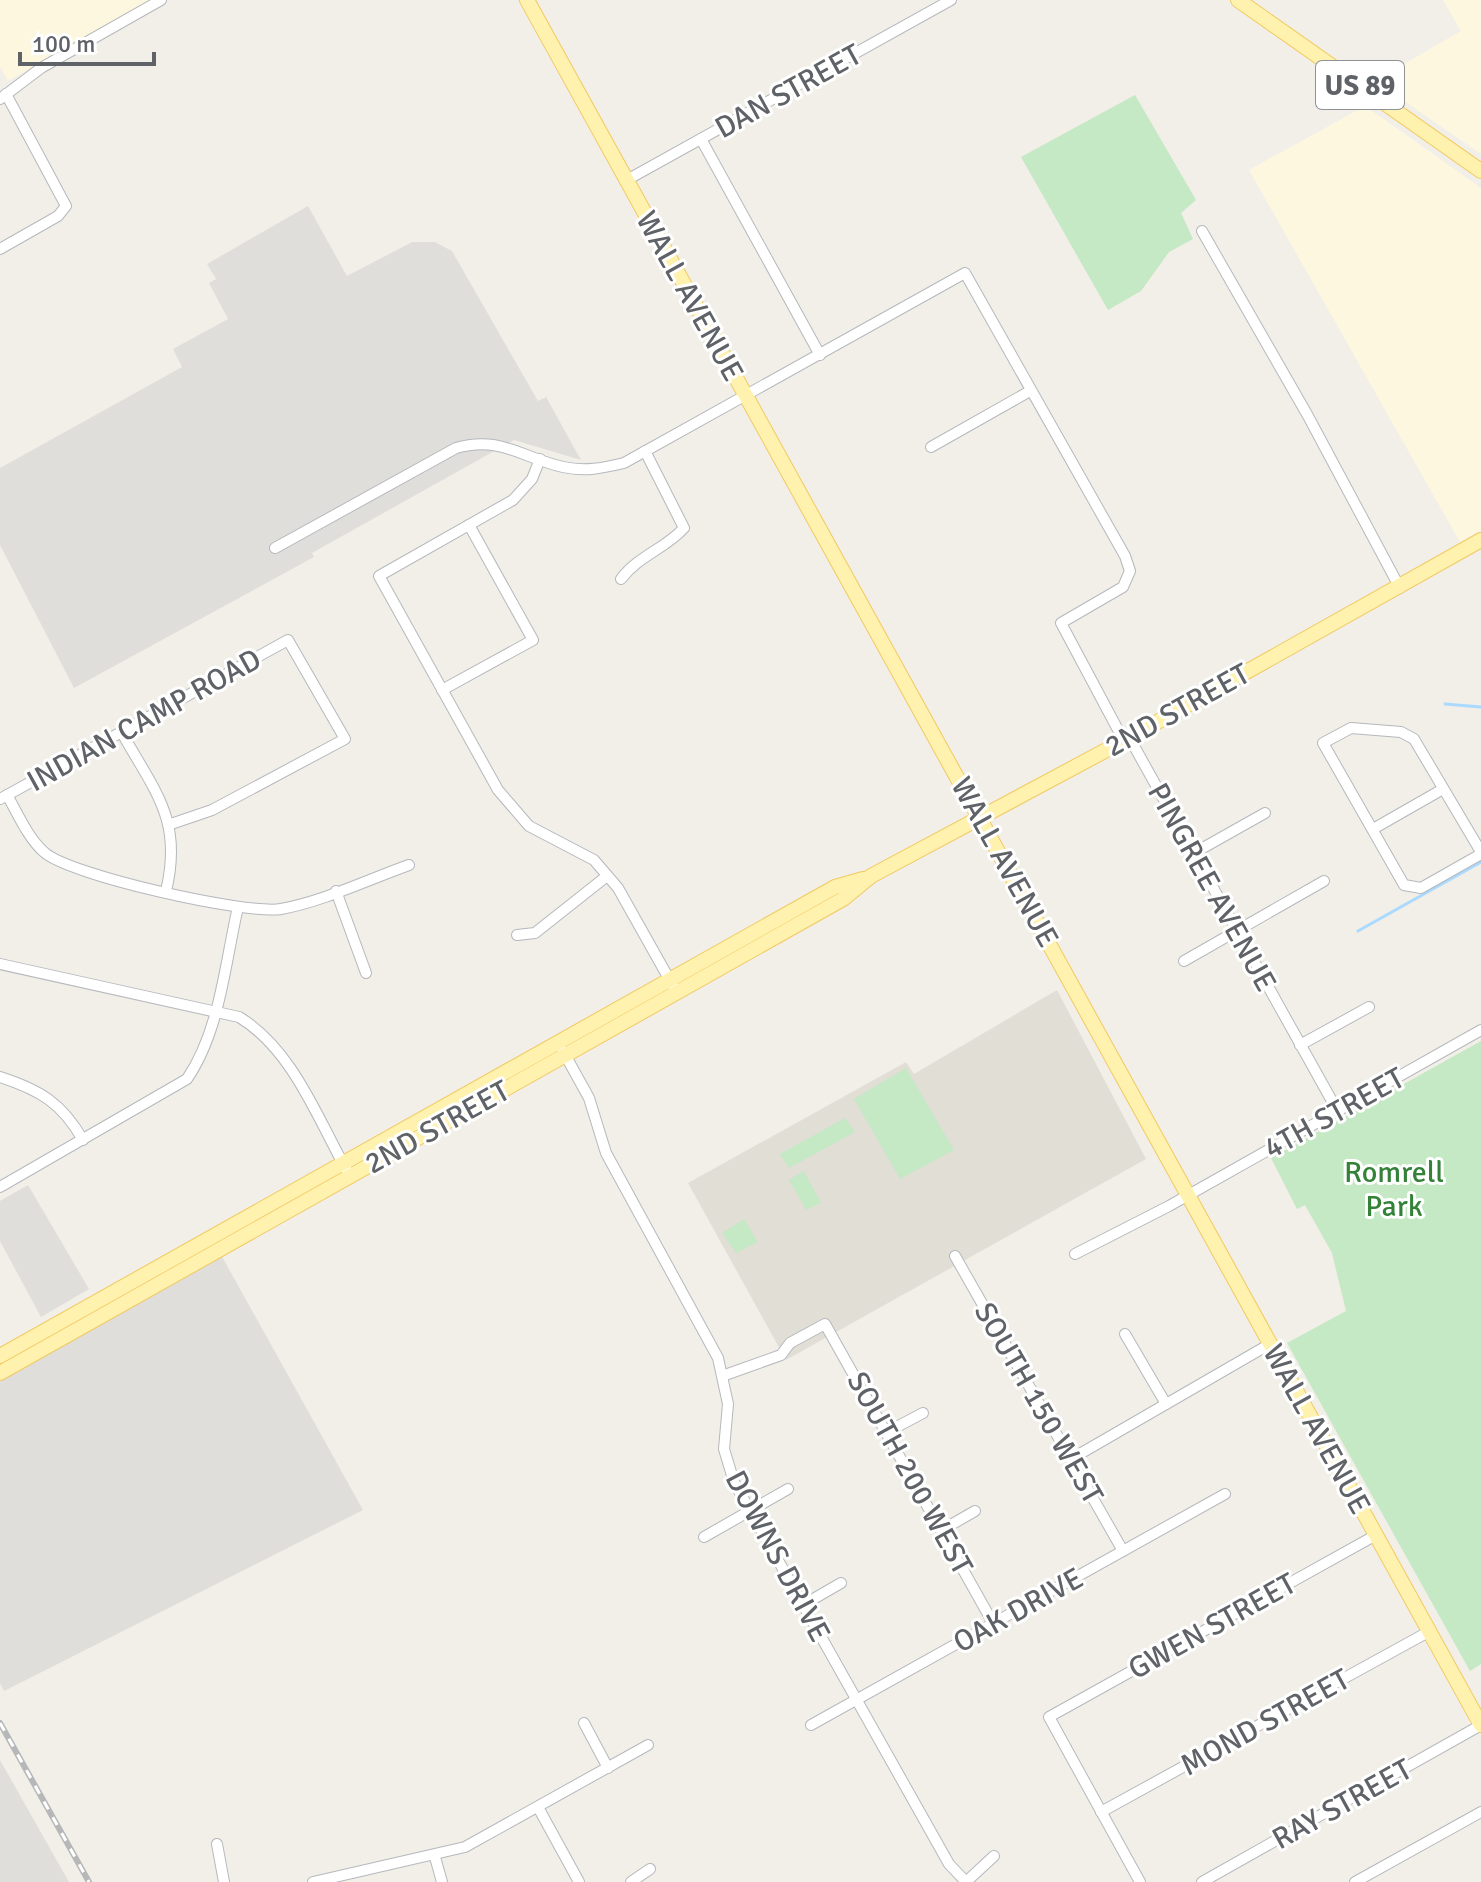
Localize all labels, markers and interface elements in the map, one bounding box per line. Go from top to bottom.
scale bar [20,16,154,66]
text: 100 m [32,29,95,59]
street label: DAN STREET [709,36,868,147]
road number: US 89 [1316,61,1404,109]
street label: WALL AVENUE [628,205,752,388]
street label: INDIAN CAMP ROAD [21,641,268,800]
street label: 2ND STREET [1098,655,1256,765]
street label: WALL AVENUE [943,771,1067,954]
street label: PINGREE AVENUE [1139,777,1284,998]
street label: 4TH STREET [1257,1060,1411,1167]
street label: 2ND STREET [358,1072,516,1182]
park label: Romrell Park [1344,1154,1444,1225]
street label: SOUTH 150 WEST [966,1296,1111,1511]
street label: WALL AVENUE [1255,1338,1379,1521]
street label: SOUTH 200 WEST [839,1365,981,1581]
street label: DOWNS DRIVE [717,1464,838,1648]
street label: OAK DRIVE [947,1560,1090,1661]
street label: GWEN STREET [1122,1565,1303,1688]
street label: MOND STREET [1174,1661,1357,1784]
street label: RAY STREET [1266,1751,1419,1858]

